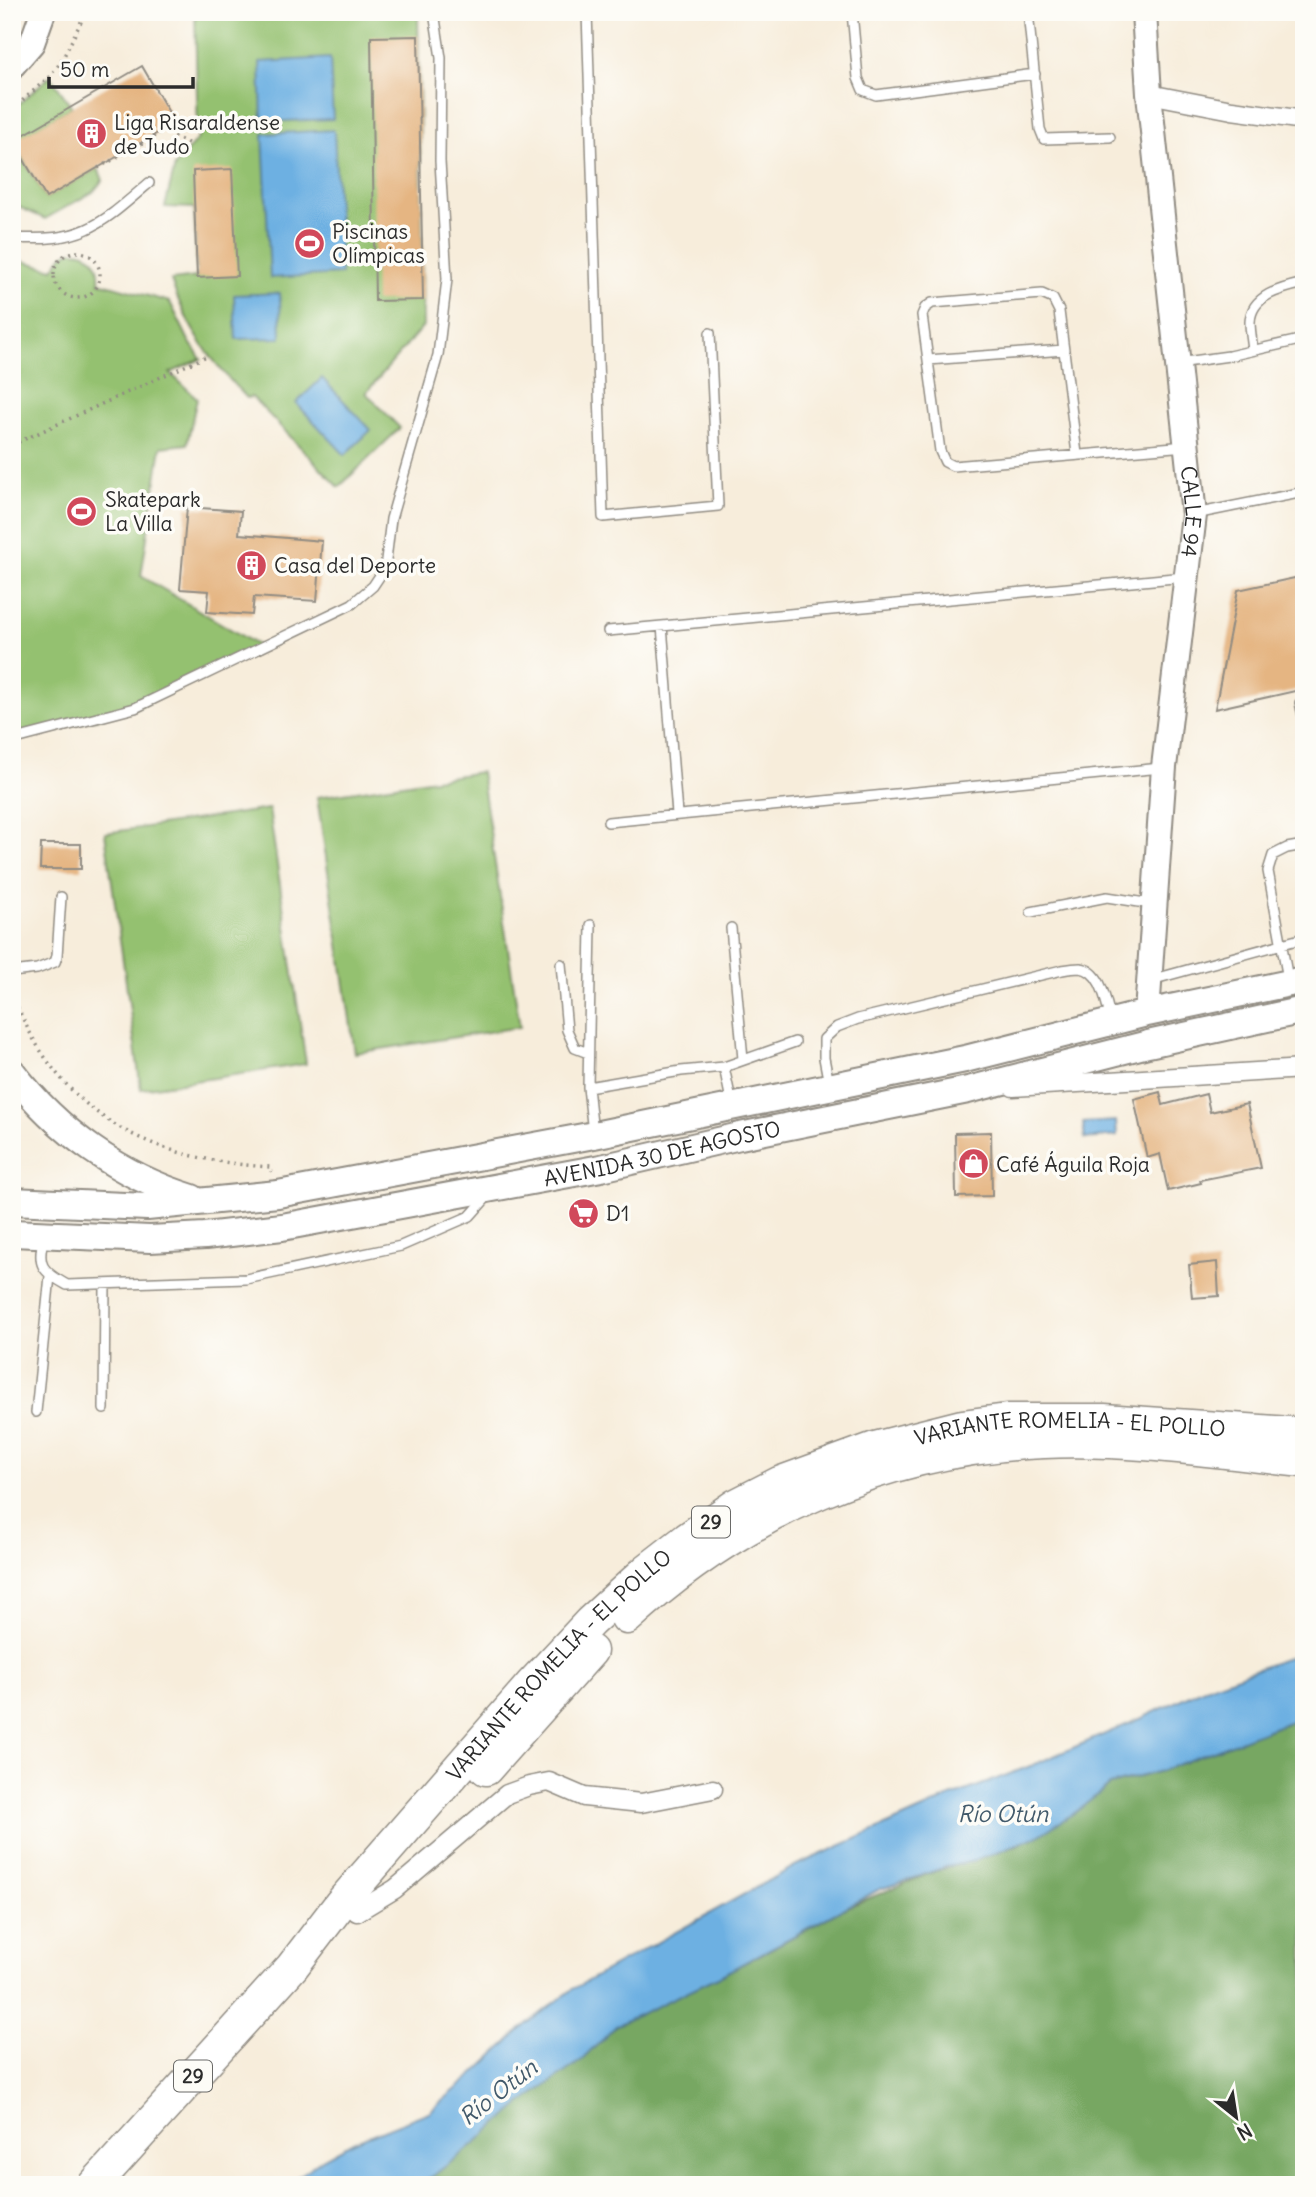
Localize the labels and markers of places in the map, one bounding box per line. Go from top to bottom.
place label: Liga Risaraldense de Judo [114,109,280,160]
building icon: Liga Risaraldense de Judo [74,117,108,151]
place label: Piscinas Olímpicas [332,218,425,269]
sports icon: Piscinas Olímpicas [292,226,326,260]
place label: Skatepark La Villa [105,486,201,537]
sports icon: Skatepark La Villa [65,494,99,528]
building icon: Casa del Deporte [234,548,268,582]
place label: Casa del Deporte [274,552,436,579]
shop icon: Café Águila Roja [956,1147,990,1181]
place label: Café Águila Roja [996,1151,1150,1178]
supermarket icon: D1 [566,1196,600,1230]
place label: D1 [606,1200,629,1227]

